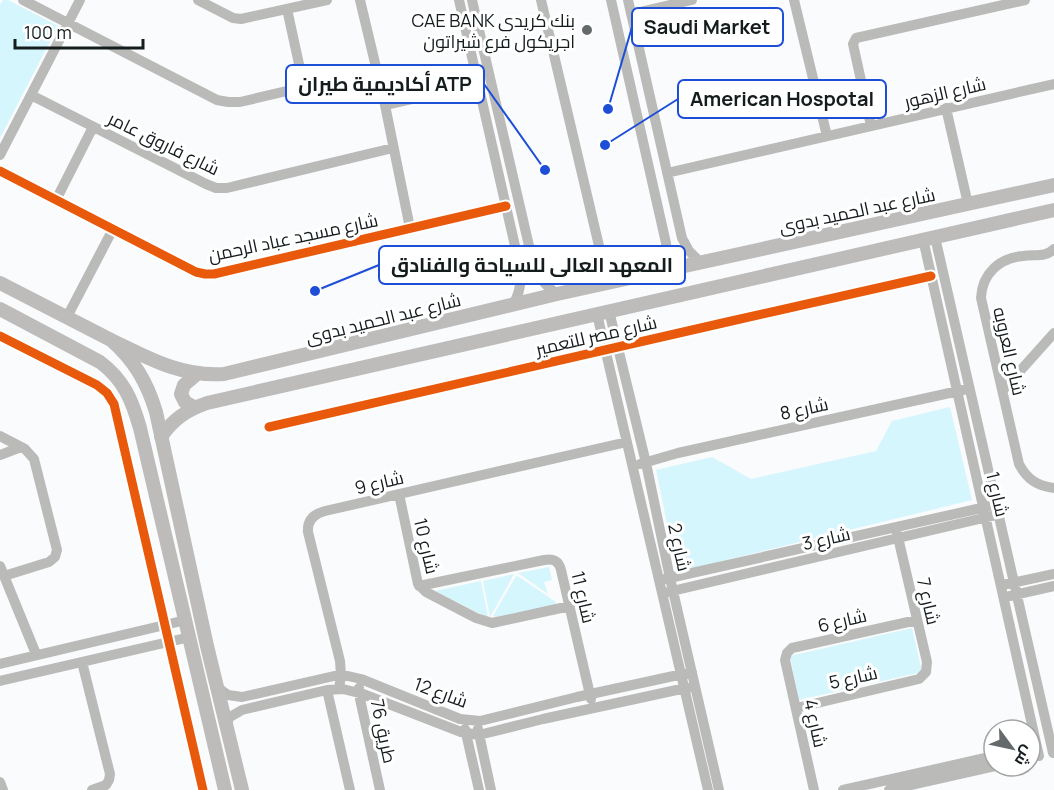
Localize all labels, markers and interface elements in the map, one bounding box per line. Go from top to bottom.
place label: CAE BANK بنك كريدي اجريكول فرع شيراتون [411,8,575,54]
callout: Saudi Market [632,8,783,46]
scale bar [15,12,142,50]
text: Saudi Market [644,13,771,40]
text: 100 m [24,20,72,44]
marker: CAE BANK بنك كريدي اجريكول فرع شيراتون [580,23,594,37]
callout: أكاديمية طيران ATP [286,65,484,103]
text: أكاديمية طيران ATP [298,70,472,97]
street label: شارع الزهور [901,71,988,114]
callout: American Hospotal [678,80,886,118]
text: American Hospotal [690,85,874,112]
street label: شارع فاروق عامر [103,105,224,181]
street label: شارع عبد الحميد بدوى [777,182,938,239]
street label: شارع مسجد عباد الرحمن [206,207,380,268]
callout: المعهد العالى للسياحة والفنادق [379,246,685,284]
text: المعهد العالى للسياحة والفنادق [391,251,673,278]
street label: شارع عبد الحميد بدوى [303,287,463,350]
street label: شارع العروبه [987,304,1032,398]
street label: شارع مصر للتعمير [532,309,659,362]
street label: شارع 8 [778,391,831,426]
street label: شارع 9 [352,465,406,500]
street label: شارع 1 [980,469,1015,519]
street label: شارع 10 [408,516,445,576]
street label: شارع 2 [662,521,697,574]
street label: شارع 3 [800,521,853,556]
street label: شارع 11 [565,569,602,626]
street label: شارع 7 [911,575,946,627]
street label: شارع 6 [815,603,869,638]
street label: شارع 5 [826,660,880,695]
street label: شارع 12 [410,671,471,714]
street label: شارع 4 [798,696,833,750]
street label: طريق 76 [365,697,402,765]
north arrow [982,718,1042,778]
text: ش [1010,742,1039,771]

